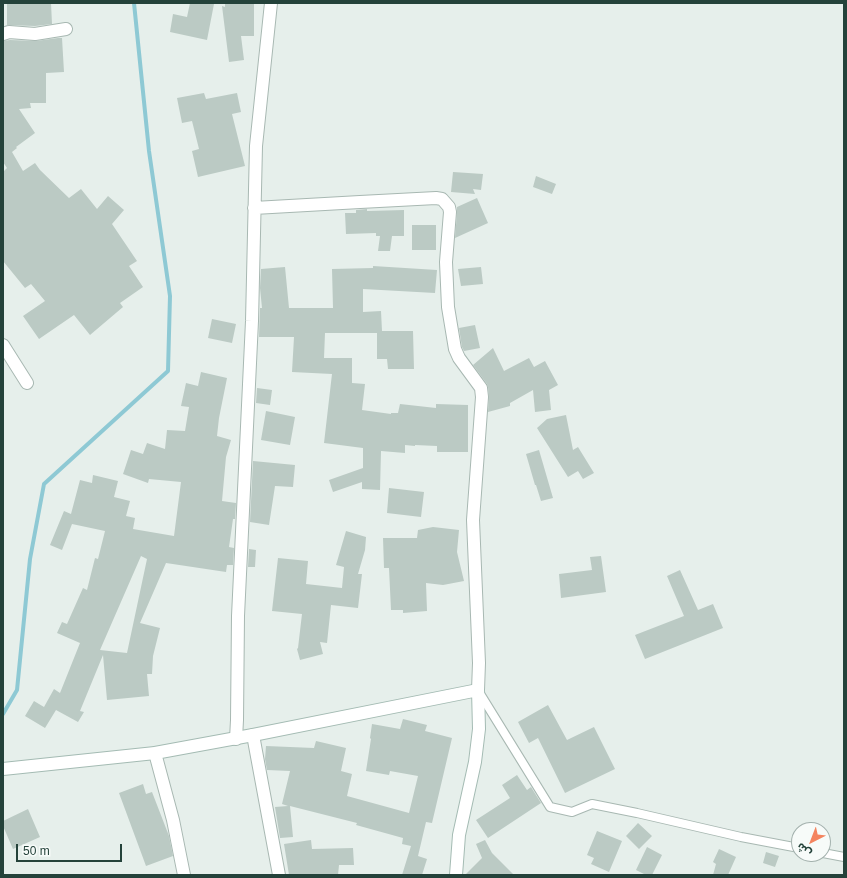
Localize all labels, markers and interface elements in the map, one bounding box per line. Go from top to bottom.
north arrow [791,822,831,862]
scale bar [18,836,124,862]
text: ش [794,841,813,860]
text: 50 m [23,844,50,858]

